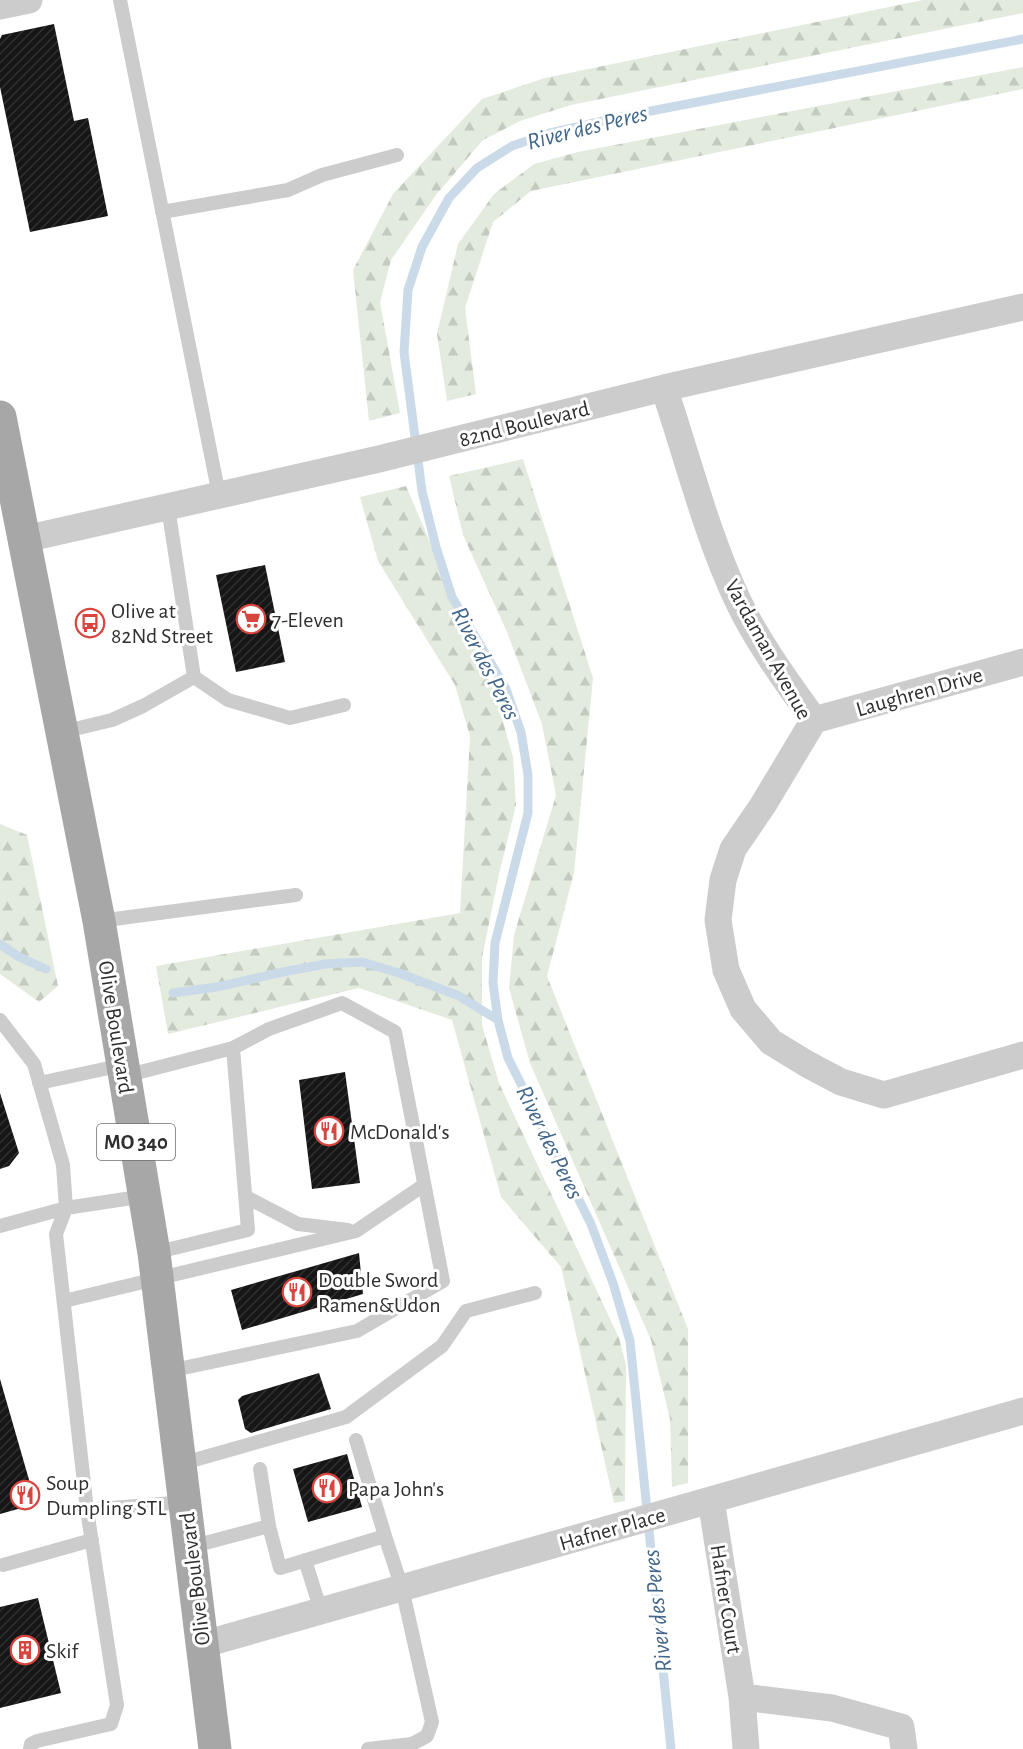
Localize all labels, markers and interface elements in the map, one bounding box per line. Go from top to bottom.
water label: River des Peres [525,101,650,154]
street label: 82nd Boulevard [457,397,592,451]
street label: Vardaman Avenue [721,576,816,723]
place label: Olive at 82Nd Street [111,600,213,647]
supermarket icon: 7-Eleven [235,603,267,635]
water label: River des Peres [446,603,524,724]
bus stop icon: Olive at 82Nd Street [74,607,106,639]
place label: 7-Eleven [272,609,344,631]
street label: Laughren Drive [854,663,985,721]
street label: Olive Boulevard [95,959,137,1095]
water label: River des Peres [511,1082,587,1203]
restaurant icon: McDonald's [313,1115,345,1147]
place label: McDonald's [350,1121,450,1143]
road number: MO 340 [97,1124,175,1160]
place label: Double Sword Ramen&Udon [318,1269,441,1316]
restaurant icon: Double Sword Ramen&Udon [281,1276,313,1308]
place label: Soup Dumpling STL [46,1472,167,1519]
restaurant icon: Papa John's [311,1472,343,1504]
place label: Papa John's [348,1478,444,1500]
restaurant icon: Soup Dumpling STL [9,1479,41,1511]
street label: Hafner Place [557,1503,668,1555]
street label: Olive Boulevard [176,1511,214,1647]
street label: Hafner Court [707,1543,746,1655]
water label: River des Peres [640,1548,676,1673]
building icon: Skif [9,1634,41,1666]
place label: Skif [46,1640,80,1662]

